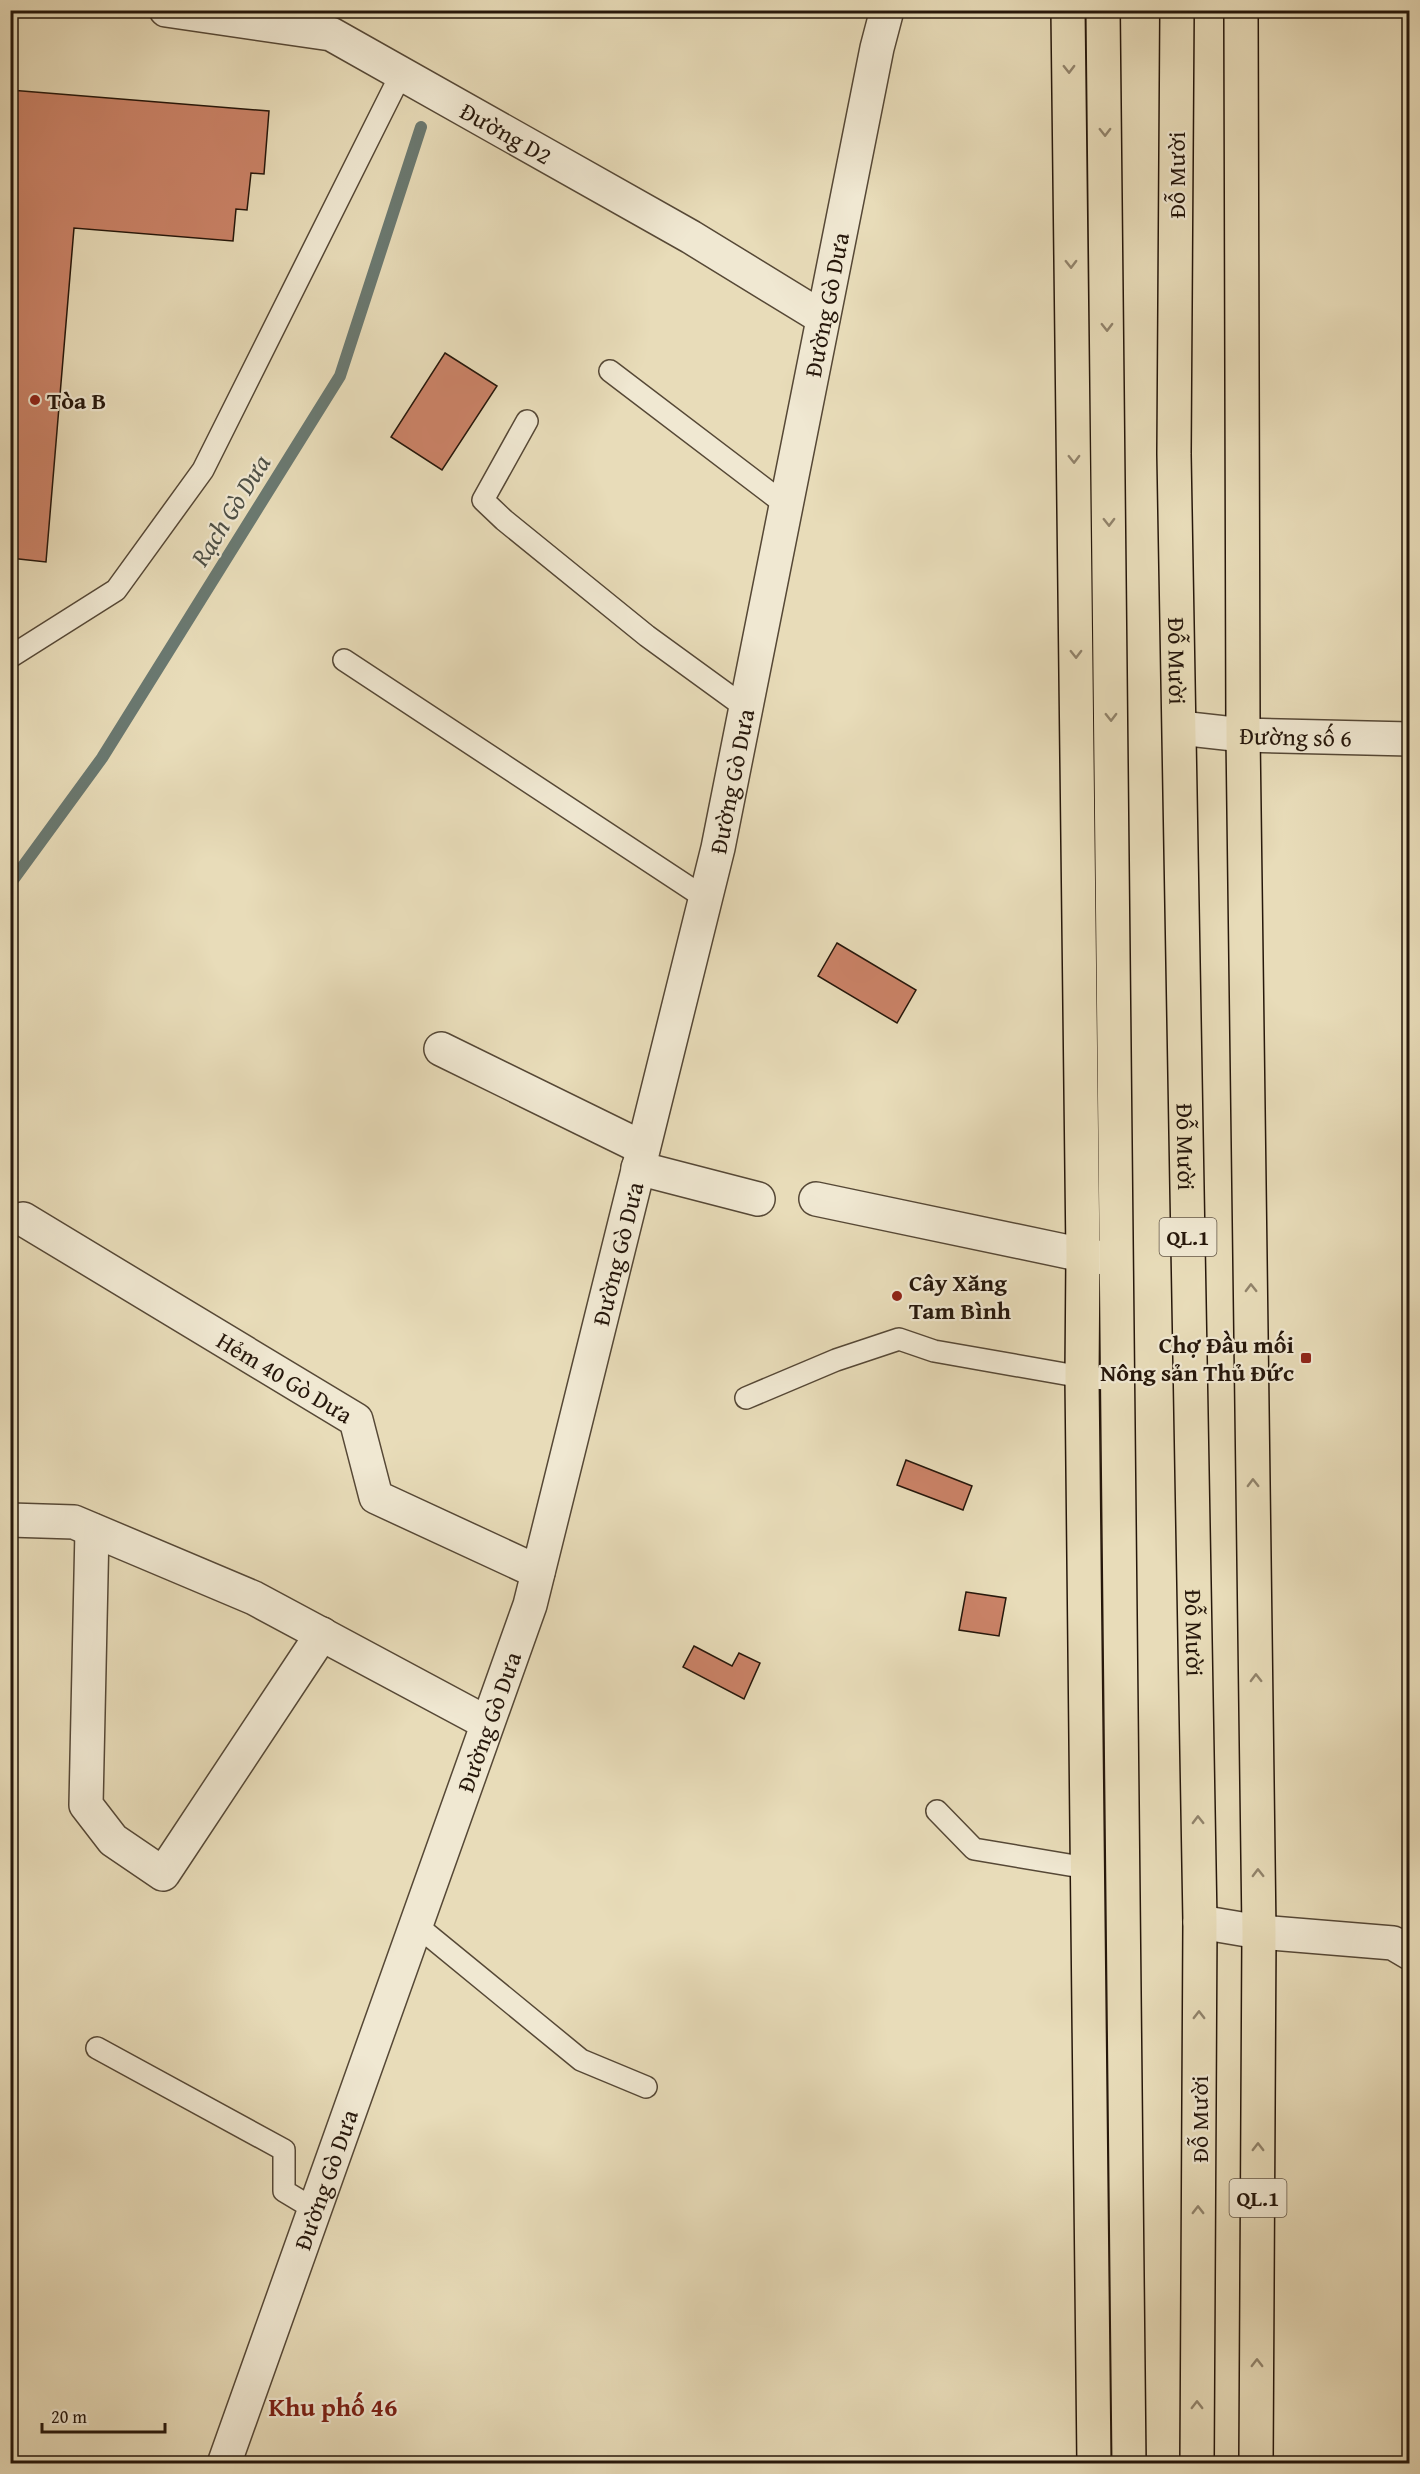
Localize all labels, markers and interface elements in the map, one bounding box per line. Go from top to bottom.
one-way arrow [1063,64,1075,73]
street label: Đường D2 [454,93,558,173]
one-way arrow [1098,127,1111,136]
street label: Đỗ Mười [1159,131,1194,219]
street label: Đường Gò Dưa [795,228,858,380]
one-way arrow [1065,259,1077,268]
one-way arrow [1100,322,1113,331]
place label: Tòa B [47,383,106,418]
marker: Tòa B [28,393,42,407]
water label: Rạch Gò Dưa [180,446,280,574]
one-way arrow [1067,454,1080,463]
one-way arrow [1102,517,1115,526]
street label: Đỗ Mười [1159,617,1196,705]
one-way arrow [1070,649,1082,658]
street label: Đường Gò Dưa [700,705,763,857]
one-way arrow [1104,712,1117,721]
street label: Đường số 6 [1239,717,1352,755]
street label: Đỗ Mười [1168,1103,1205,1191]
street label: Đường Gò Dưa [583,1178,652,1329]
road number: QL.1 [1160,1218,1216,1256]
place label: Cây Xăng Tam Bình [909,1265,1011,1328]
one-way arrow [1244,1284,1257,1293]
marker: Cây Xăng Tam Bình [890,1289,904,1303]
street label: Hẻm 40 Gò Dưa [210,1323,360,1432]
place label: Chợ Đầu mối Nông sản Thủ Đức [1100,1327,1294,1390]
marker: Chợ Đầu mối Nông sản Thủ Đức [1299,1351,1313,1365]
one-way arrow [1247,1479,1259,1488]
street label: Đỗ Mười [1177,1589,1213,1677]
street label: Đường Gò Dưa [447,1646,530,1797]
one-way arrow [1250,1674,1262,1683]
one-way arrow [1192,1816,1204,1825]
one-way arrow [1252,1869,1265,1878]
one-way arrow [1193,2011,1205,2020]
street label: Đỗ Mười [1182,2075,1217,2163]
street label: Đường Gò Dưa [284,2104,367,2254]
one-way arrow [1252,2143,1264,2152]
road number: QL.1 [1230,2179,1286,2217]
one-way arrow [1192,2206,1204,2215]
one-way arrow [1251,2359,1263,2368]
district label: Khu phố 46 [268,2387,398,2426]
scale bar [42,2396,165,2434]
one-way arrow [1191,2401,1203,2410]
text: 20 m [51,2403,87,2430]

